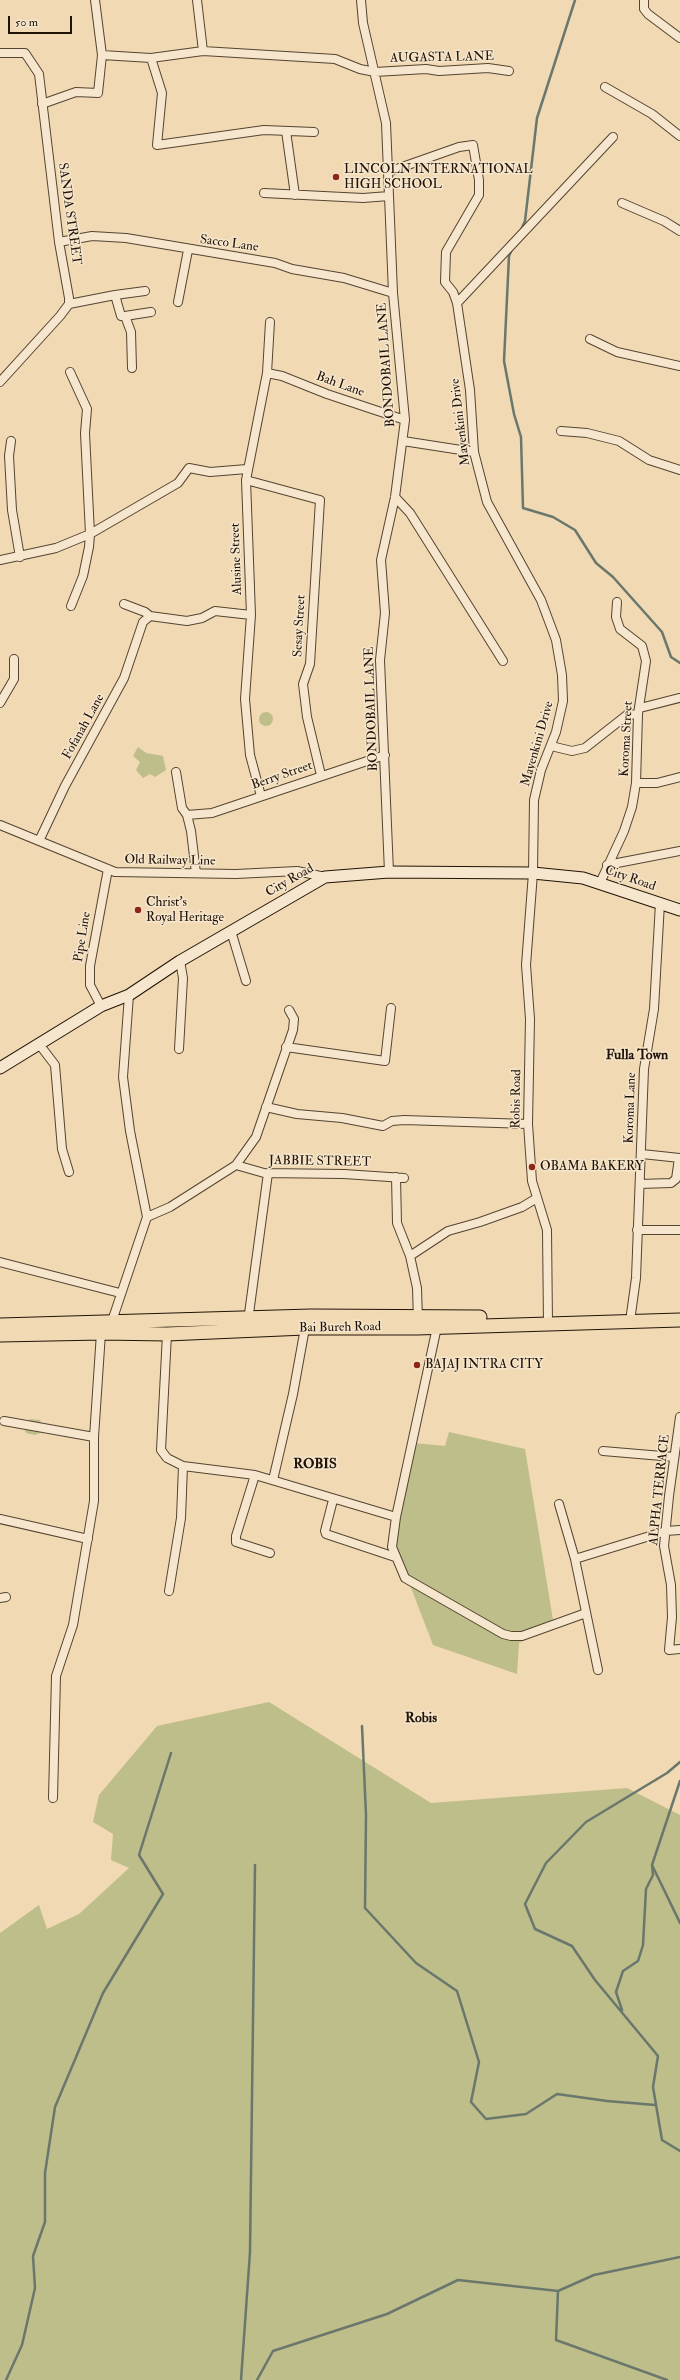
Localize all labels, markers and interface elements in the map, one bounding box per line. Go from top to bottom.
scale bar [10,8,74,34]
text: 50 m [15,15,38,30]
street label: AUGASTA LANE [390,49,494,67]
street label: SANDA STREET [54,162,84,266]
place label: LINCOLN INTERNATIONAL HIGH SCHOOL [344,162,533,193]
marker: LINCOLN INTERNATIONAL HIGH SCHOOL [331,172,341,182]
street label: Sacco Lane [199,232,259,256]
street label: BONDOBAIL LANE [375,302,399,428]
street label: Bah Lane [314,369,366,401]
street label: Mayenkini Drive [448,377,474,467]
street label: Alusine Street [228,523,246,595]
street label: Sesay Street [291,595,309,657]
street label: BONDOBAIL LANE [362,646,382,772]
street label: Fofanah Lane [60,692,108,762]
street label: Mayenkini Drive [518,700,558,788]
street label: Koroma Street [617,701,637,777]
street label: Berry Street [249,758,315,794]
street label: Old Railway Line [124,852,216,870]
street label: City Road [263,861,317,901]
street label: City Road [603,863,657,895]
place label: Christ's Royal Heritage [146,895,224,926]
marker: Christ's Royal Heritage [133,905,143,915]
street label: Pipe Line [71,911,95,963]
district label: Fulla Town [606,1048,668,1064]
street label: Robis Road [509,1069,525,1129]
street label: Koroma Lane [622,1072,640,1144]
street label: JABBIE STREET [269,1153,371,1171]
place label: OBAMA BAKERY [540,1159,644,1175]
marker: OBAMA BAKERY [527,1162,537,1172]
street label: Bai Bureh Road [299,1319,381,1337]
place label: BAJAJ INTRA CITY [425,1357,543,1373]
marker: BAJAJ INTRA CITY [412,1360,422,1370]
street label: ALPHA TERRACE [646,1434,674,1546]
district label: ROBIS [293,1457,337,1473]
district label: Robis [405,1711,437,1727]

